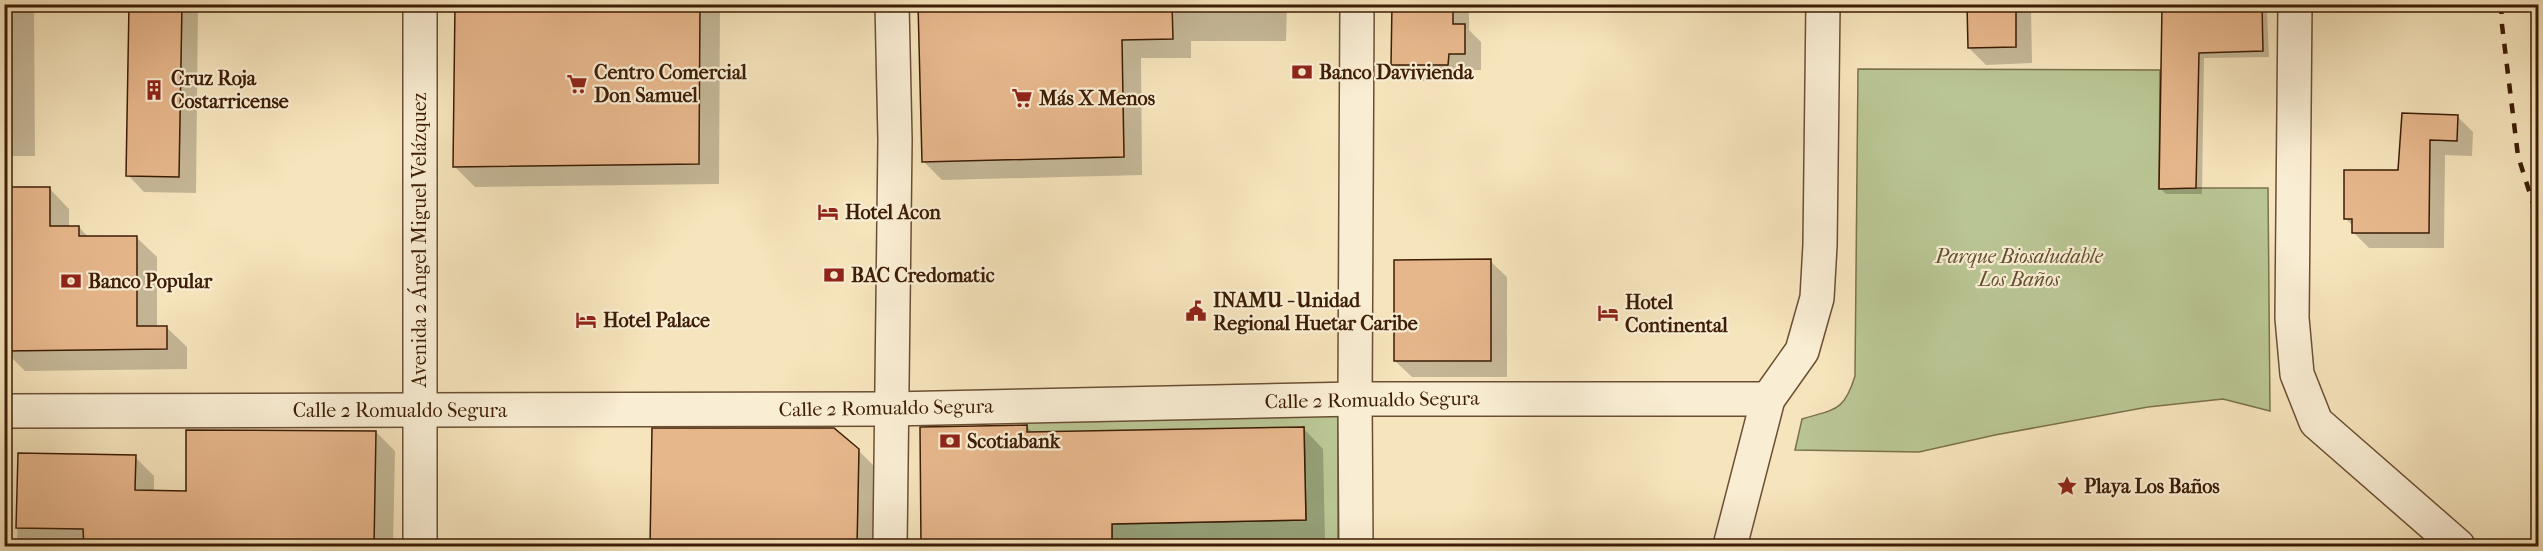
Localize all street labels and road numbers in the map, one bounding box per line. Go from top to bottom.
street label: Avenida 2 Ángel Miguel Velázquez [407,92,431,389]
street label: Calle 2 Romualdo Segura [1264,387,1480,413]
street label: Calle 2 Romualdo Segura [778,395,994,421]
street label: Calle 2 Romualdo Segura [293,399,508,422]

